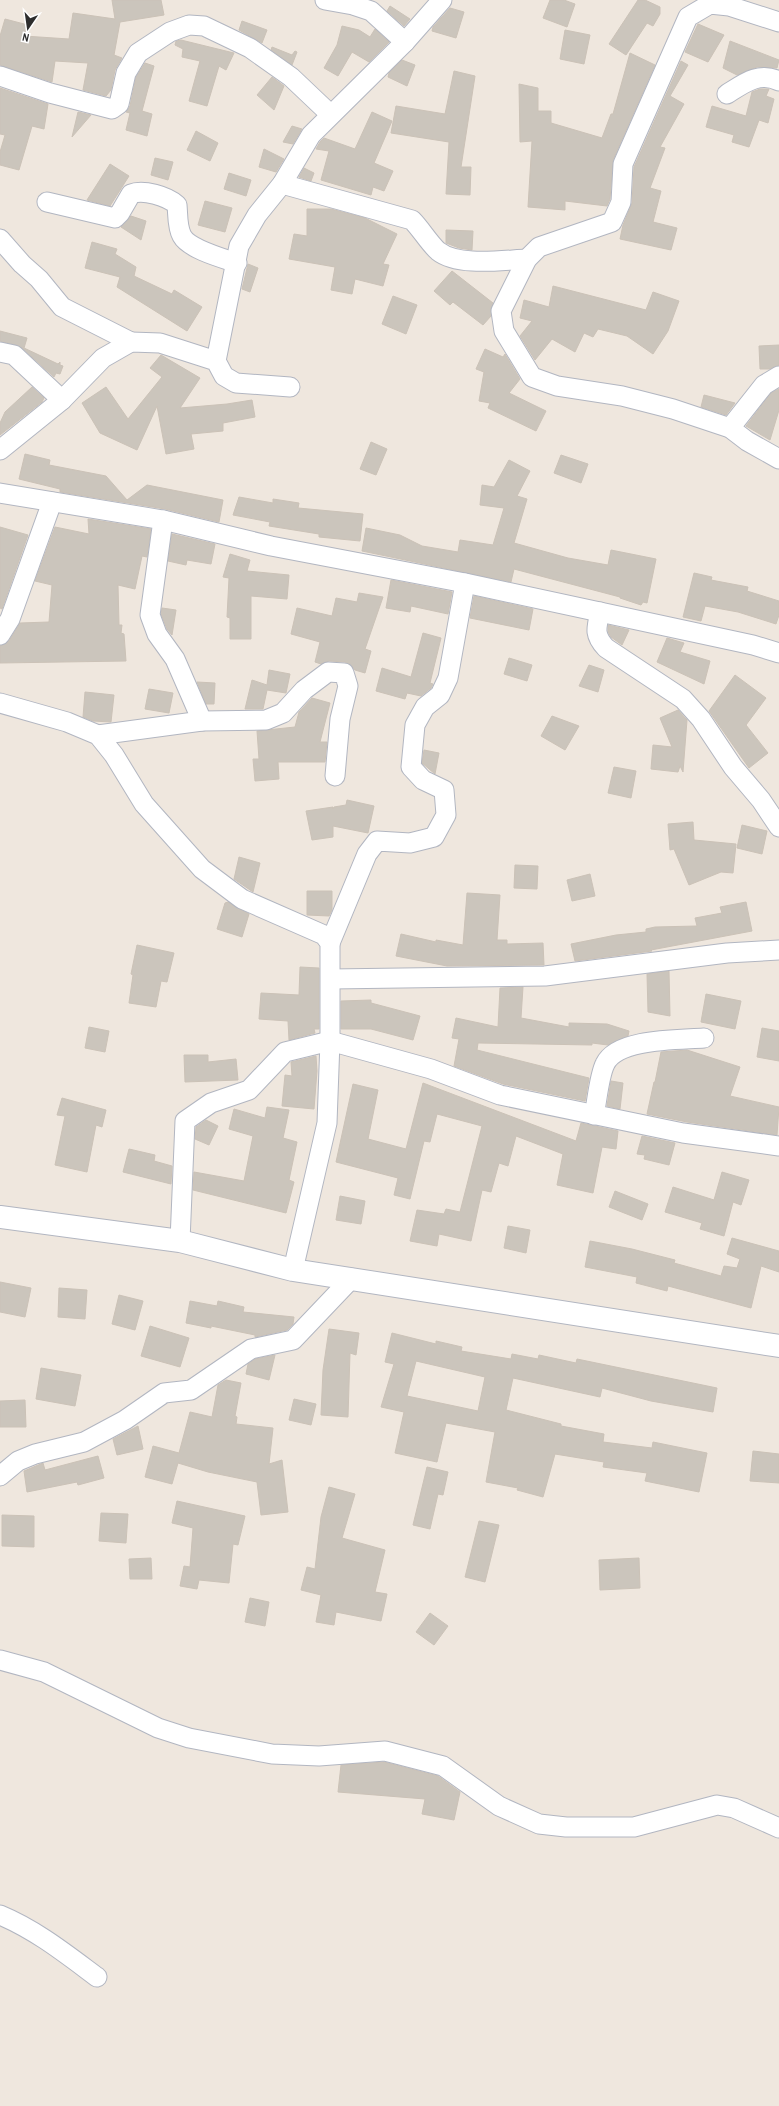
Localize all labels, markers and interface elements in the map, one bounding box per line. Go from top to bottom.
north arrow [8,8,48,48]
text: N [21,30,30,45]

